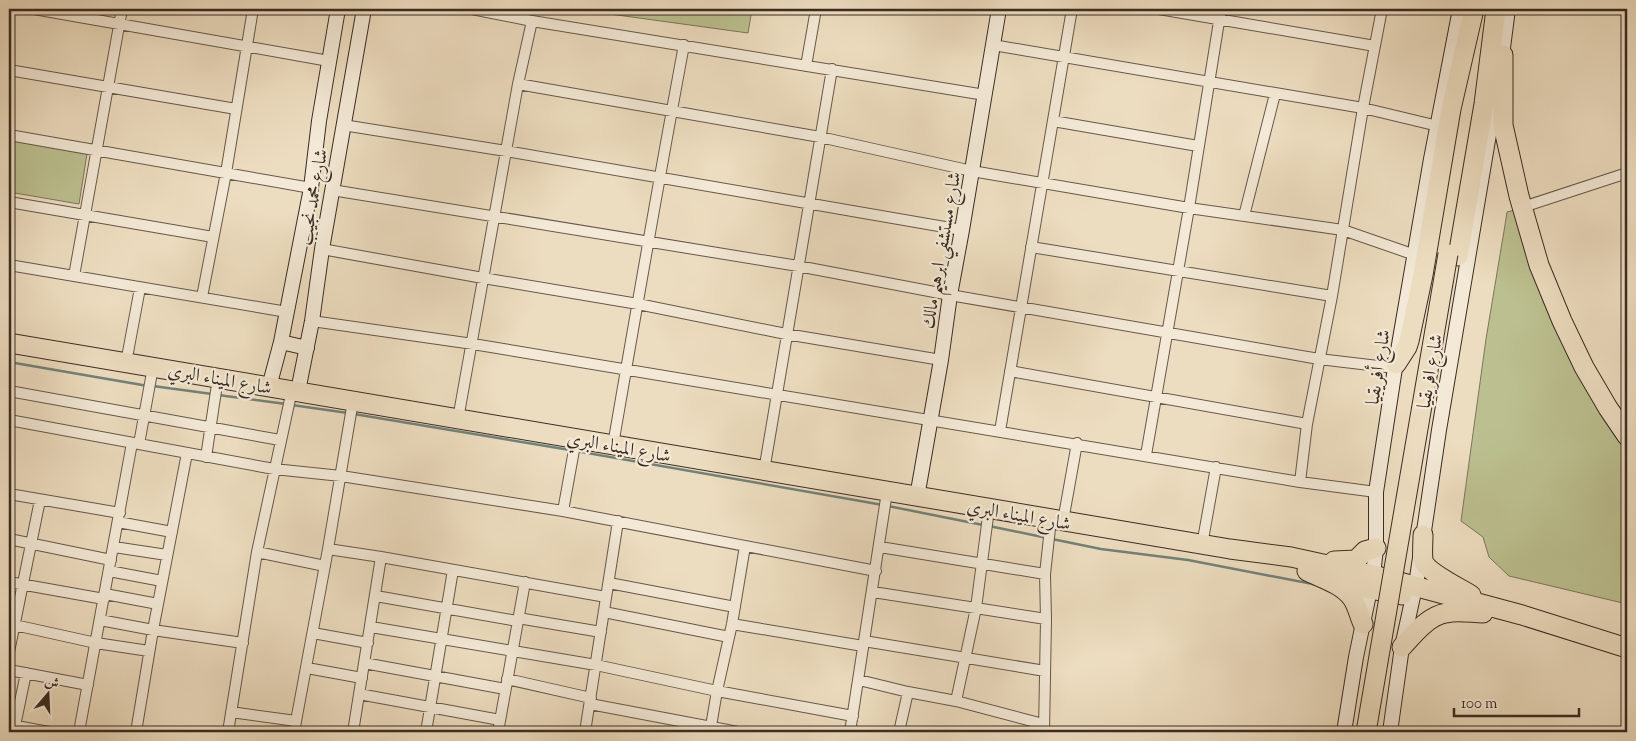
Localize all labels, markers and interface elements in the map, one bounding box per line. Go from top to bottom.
street label: شارع محمد نجيب [293,147,336,248]
street label: شارع مستشفي ابرهيم مالك [915,170,974,332]
street label: شارع أفريقيا [1359,328,1399,407]
street label: شارع افريقيا [1412,332,1451,411]
street label: شارع الميناء البري [165,358,274,403]
street label: شارع الميناء البري [564,426,673,471]
street label: شارع الميناء البري [964,494,1073,539]
north arrow [22,668,72,718]
text: ش [42,672,62,695]
scale bar [1454,686,1578,718]
text: 100 m [1461,694,1498,715]

